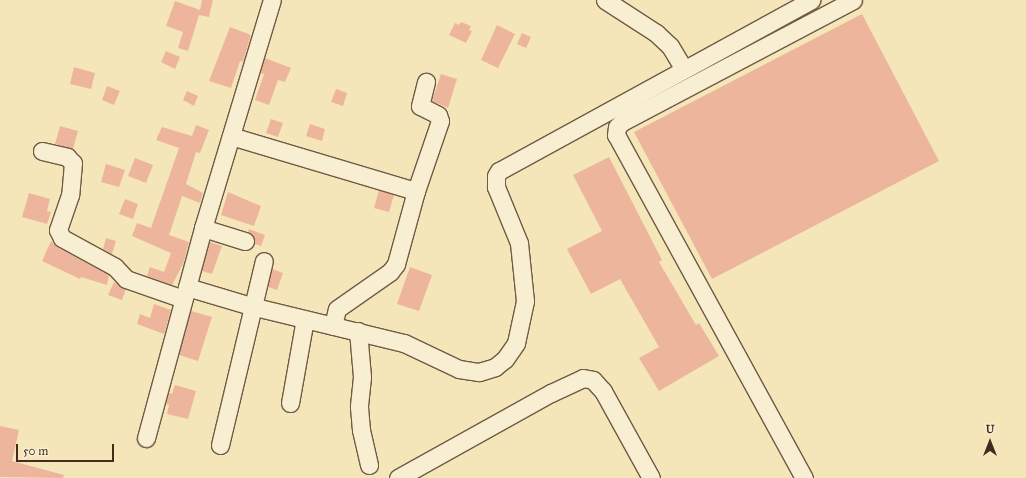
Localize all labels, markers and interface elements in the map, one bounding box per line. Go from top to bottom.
north arrow [970,422,1010,462]
text: U [986,423,994,436]
scale bar [18,436,116,462]
text: 50 m [23,444,48,458]

